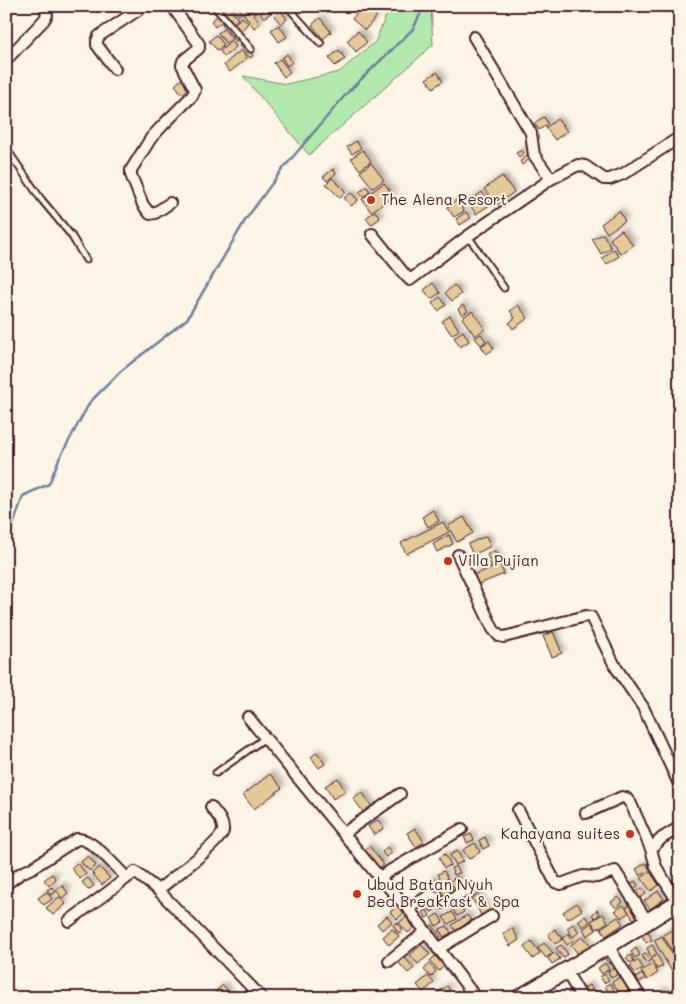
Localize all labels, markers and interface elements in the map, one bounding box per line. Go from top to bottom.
place label: The Alena Resort [381,189,507,209]
marker: The Alena Resort [365,194,377,206]
place label: Villa Pujian [458,550,539,570]
marker: Villa Pujian [442,555,454,567]
place label: Kahayana suites [501,823,620,843]
marker: Kahayana suites [624,828,636,840]
place label: Ubud Batan Nyuh Bed Breakfast & Spa [367,874,520,911]
marker: Ubud Batan Nyuh Bed Breakfast & Spa [351,888,363,900]

